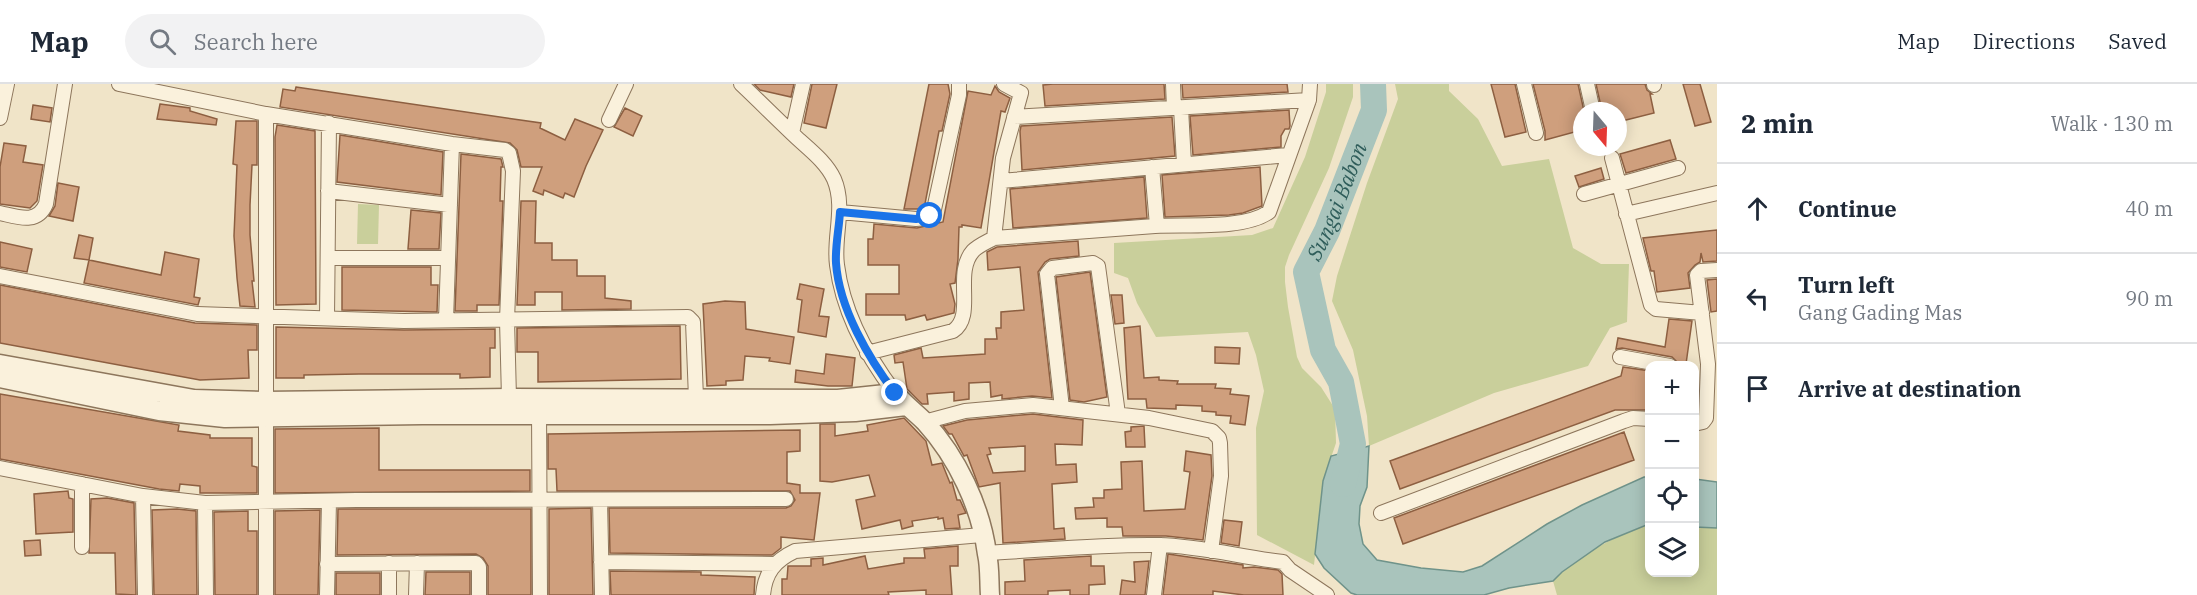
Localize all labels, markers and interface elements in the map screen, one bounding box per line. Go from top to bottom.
search box [125,14,545,68]
text: Map [30,23,89,60]
icon: search [146,25,179,58]
text: Search here [194,27,318,56]
text: Map [1897,27,1940,55]
text: Directions [1973,27,2075,55]
text: Saved [2108,27,2167,55]
north arrow [1573,102,1627,156]
text: 2 min [1741,106,1814,140]
text: Walk · 130 m [2051,110,2173,137]
water label: Sungai Babon [1299,138,1373,266]
icon: ahead [1741,192,1774,225]
text: Continue [1798,194,1897,223]
text: 40 m [2125,195,2173,222]
route start [916,202,942,228]
text: Turn left [1798,270,1894,299]
icon: left [1741,282,1774,315]
text: 90 m [2125,285,2173,312]
text: Gang Gading Mas [1798,299,1962,326]
map controls [1645,361,1699,577]
button: + [1645,361,1699,415]
icon: arrive [1741,372,1774,405]
text: Arrive at destination [1798,374,2021,403]
route end [881,379,907,405]
button: − [1645,415,1699,469]
button: locate [1645,469,1699,523]
button: layers [1645,523,1699,577]

